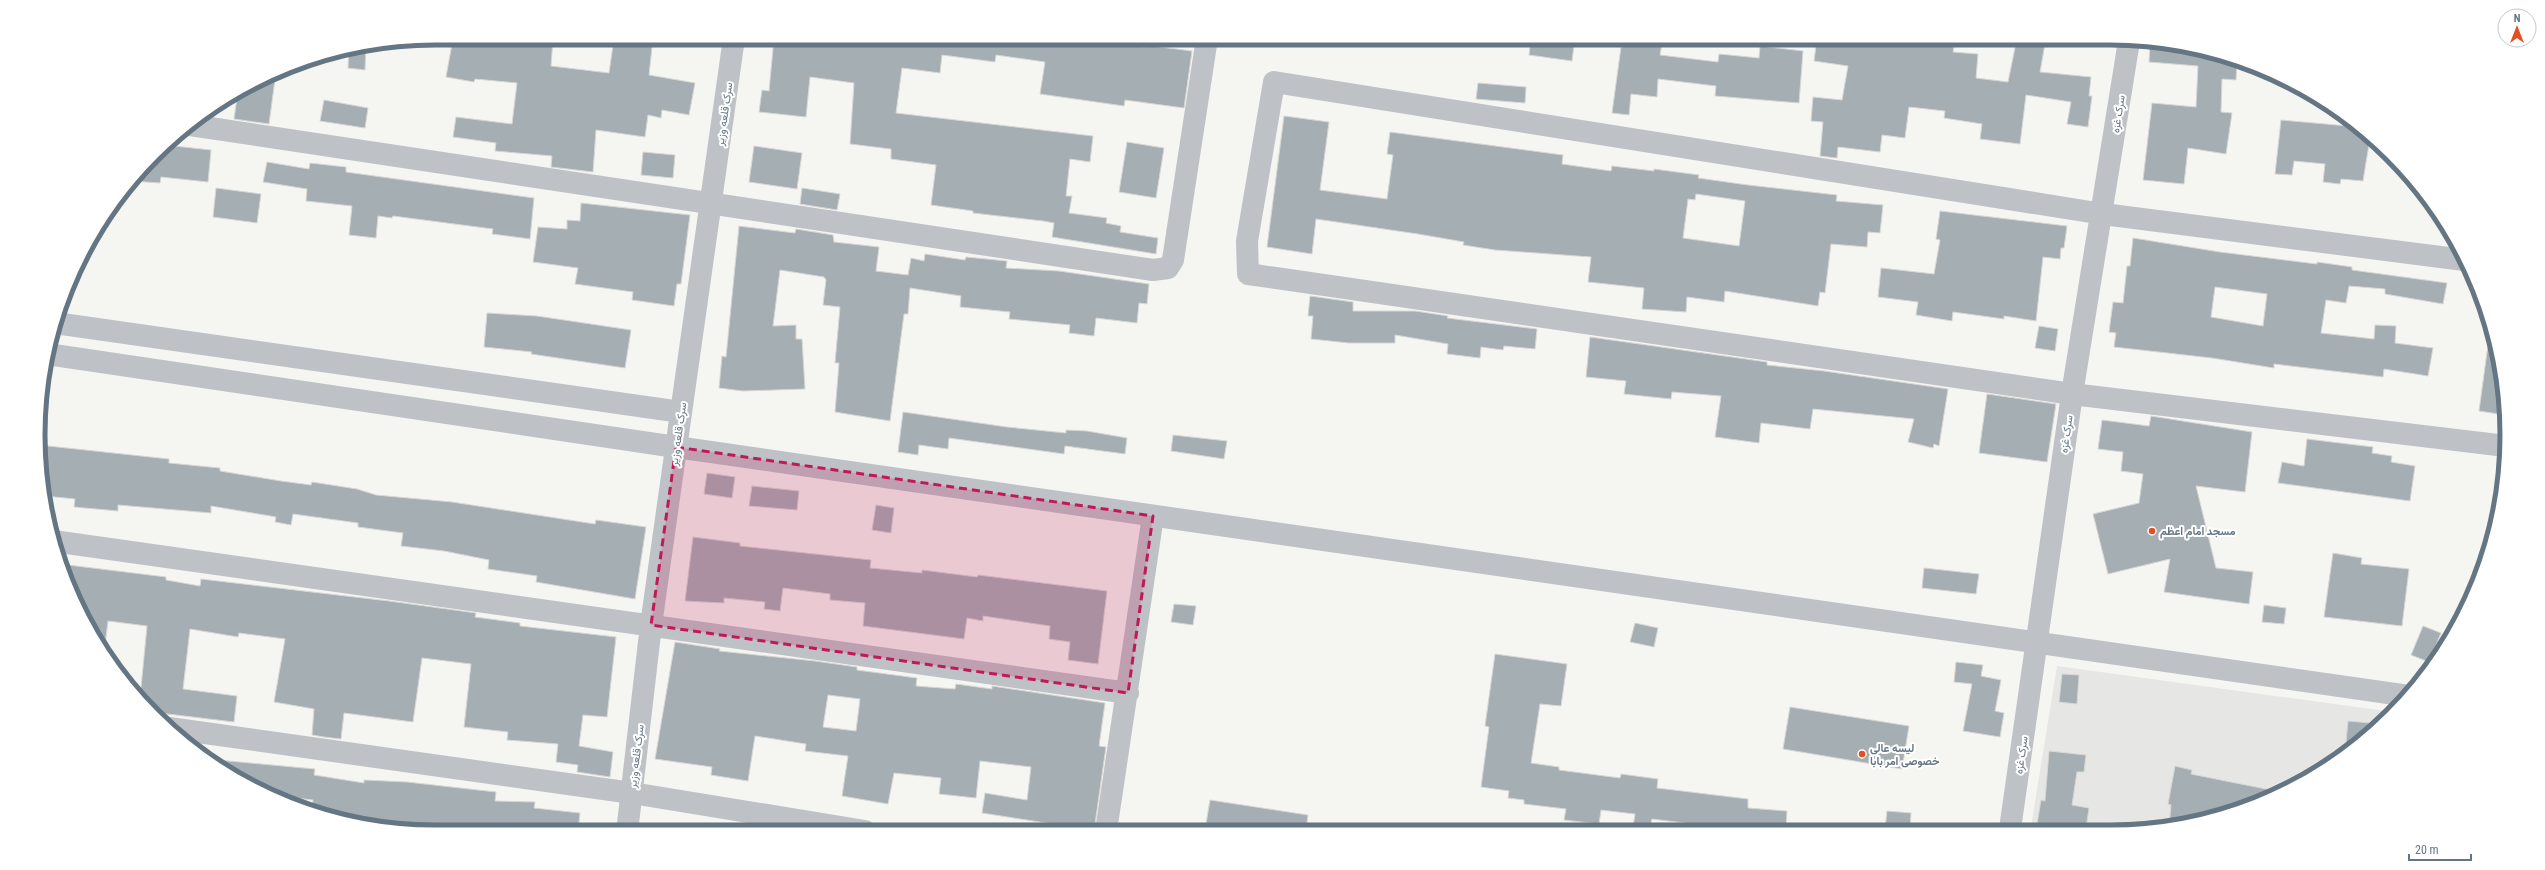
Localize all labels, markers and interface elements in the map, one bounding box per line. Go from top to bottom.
north arrow [2497,8,2537,48]
text: N [2514,12,2521,25]
street label: سرک قلعه وزیر [713,81,735,148]
street label: سرک غزه [2109,94,2128,134]
street label: سرک قلعه وزیر [667,401,689,468]
street label: سرک غزه [2057,414,2076,454]
place label: مسجد امام اعظم [2160,525,2236,539]
marker: مسجد امام اعظم [2147,526,2157,536]
street label: سرک قلعه وزیر [626,723,647,790]
street label: سرک غزه [2012,735,2031,775]
place label: لیسه عالی خصوصی امر بابا [1870,742,1940,768]
marker: لیسه عالی خصوصی امر بابا [1857,749,1867,759]
scale bar [2409,836,2471,862]
text: 20 m [2415,843,2439,857]

